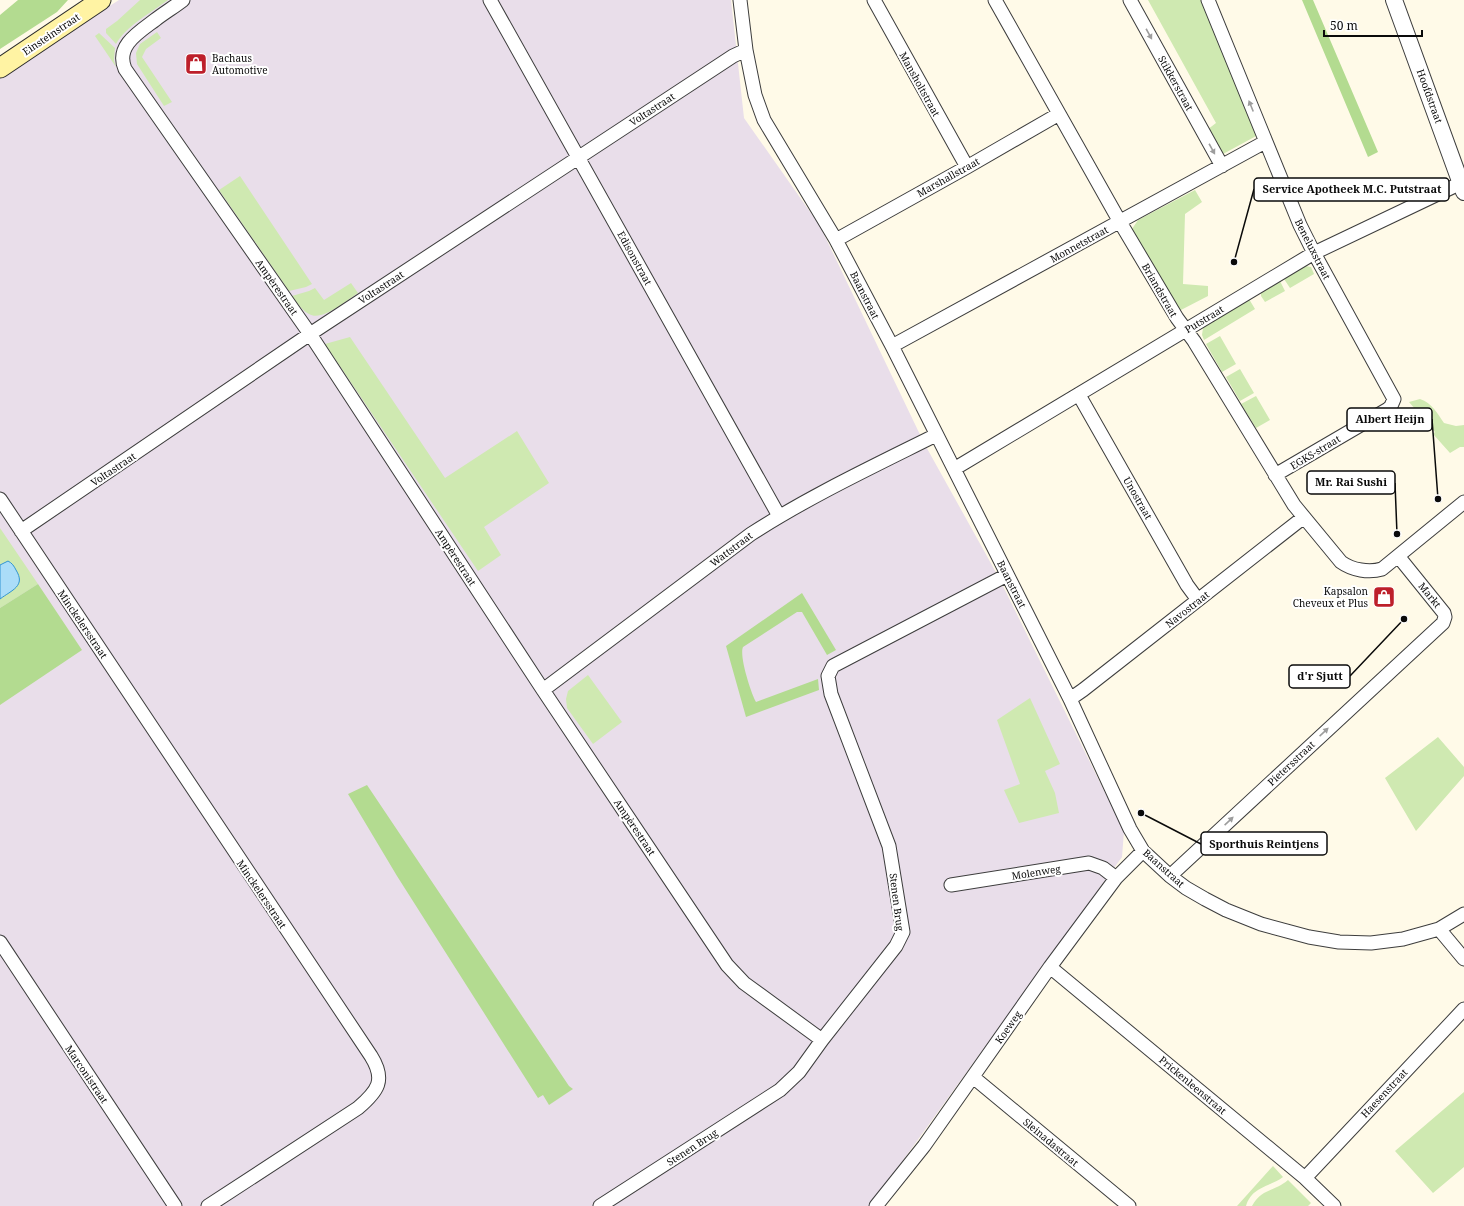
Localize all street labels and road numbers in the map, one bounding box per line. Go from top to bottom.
street label: Einsteinstraat [20,9,83,58]
street label: Mansholtstraat [896,49,944,119]
street label: Stikkerstraat [1155,53,1197,114]
street label: Hoofdstraat [1414,67,1446,125]
street label: Voltastraat [627,89,678,129]
street label: Marshallstraat [914,154,982,200]
street label: Beneluxstraat [1292,216,1334,282]
street label: Monnetstraat [1048,222,1111,266]
street label: Edisonstraat [614,229,656,288]
street label: Ampèrestraat [253,256,302,318]
street label: Briandstraat [1139,261,1181,320]
street label: Voltastraat [356,267,407,307]
street label: Baanstraat [847,269,883,322]
street label: Putstraat [1182,302,1227,336]
street label: EGKS-straat [1287,431,1343,472]
street label: Voltastraat [88,449,139,489]
street label: Unostraat [1120,474,1156,522]
street label: Ampèrestraat [432,526,480,589]
street label: Wattstraat [707,528,755,570]
street label: Baanstraat [994,558,1030,611]
street label: Markt [1415,579,1445,611]
street label: Minckelersstraat [55,587,111,661]
street label: Navostraat [1162,587,1212,631]
street label: Pietersstraat [1264,737,1318,789]
street label: Ampèrestraat [611,796,659,858]
street label: Baanstraat [1140,846,1188,891]
street label: Minckelersstraat [234,857,290,931]
street label: Molenweg [1011,861,1062,883]
street label: Stenen Brug [887,872,908,932]
street label: Koeweg [992,1007,1025,1046]
street label: Marconistraat [62,1042,112,1106]
street label: Prickenleenstraat [1156,1053,1230,1118]
street label: Haesenstraat [1358,1065,1411,1121]
street label: Sleinadastraat [1020,1115,1082,1170]
street label: Stenen Brug [664,1125,721,1169]

